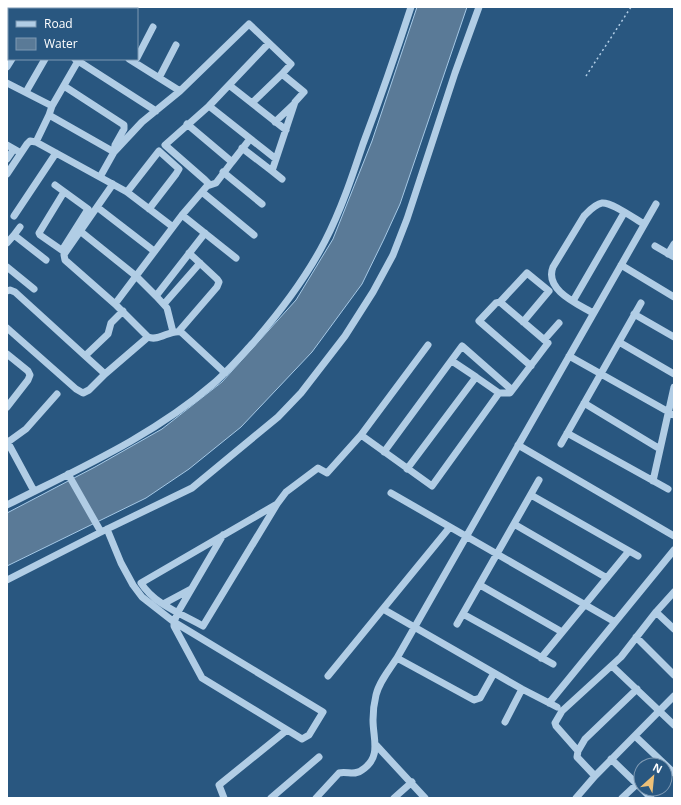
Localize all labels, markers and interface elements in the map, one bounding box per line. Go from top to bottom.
legend [8,8,138,60]
text: Road [44,15,73,32]
text: Water [44,35,78,52]
north arrow [633,757,673,797]
text: N [650,759,665,776]

